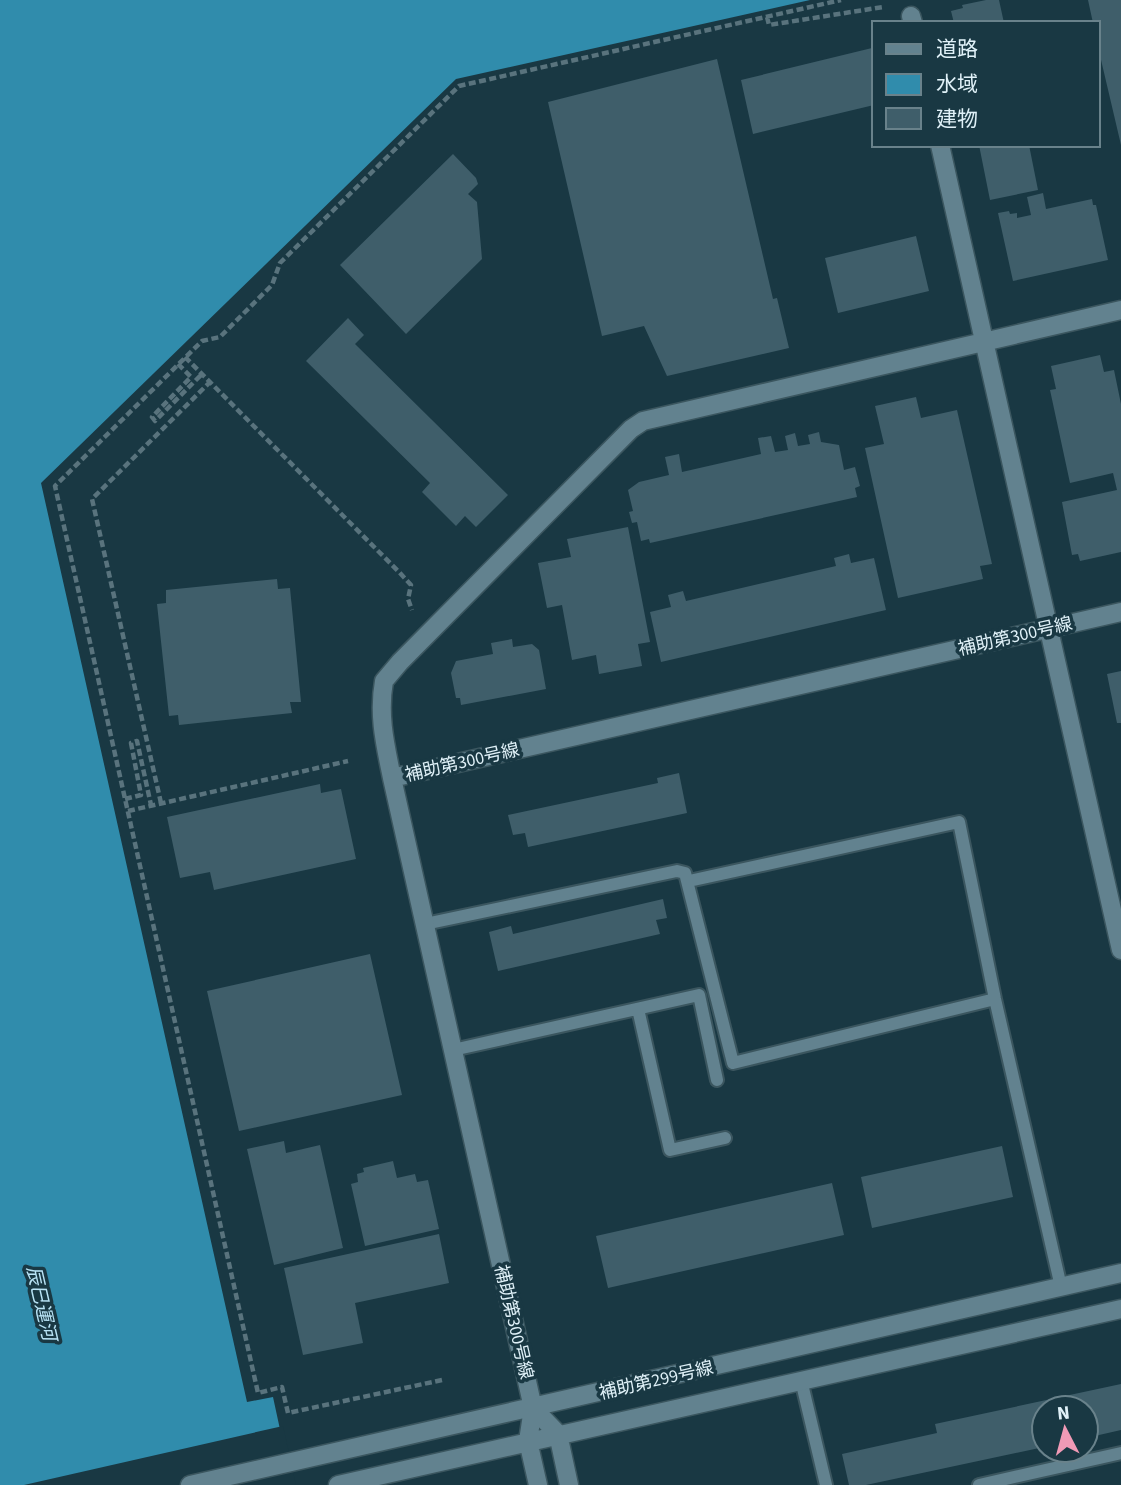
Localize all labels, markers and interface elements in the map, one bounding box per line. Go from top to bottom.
legend [872,21,1100,147]
text: 道路 [936,34,978,64]
text: 水域 [936,69,978,99]
text: 建物 [936,104,978,134]
street label: 補助第300号線 [955,611,1075,662]
street label: 補助第300号線 [402,737,522,788]
street label: 補助第300号線 [488,1262,539,1382]
water label: 辰巳運河 [19,1263,63,1347]
street label: 補助第299号線 [596,1355,716,1406]
north arrow [1030,1394,1100,1464]
text: N [1056,1399,1071,1428]

